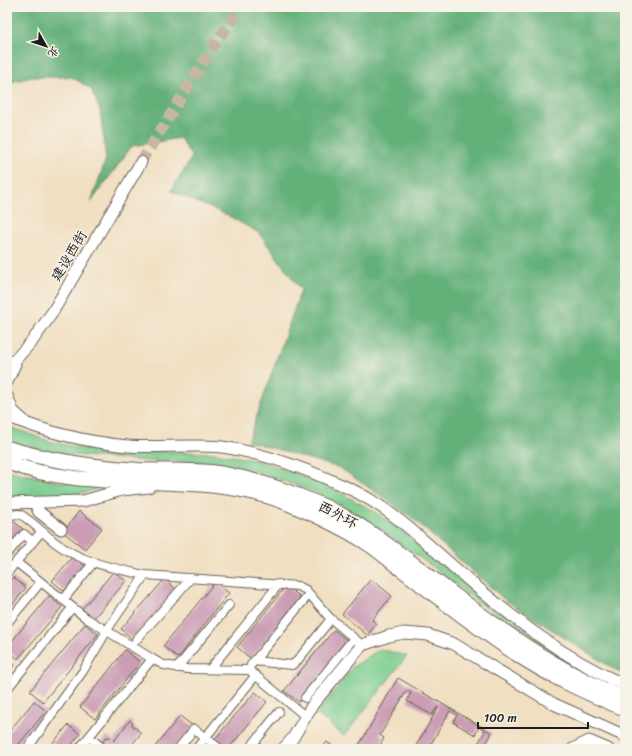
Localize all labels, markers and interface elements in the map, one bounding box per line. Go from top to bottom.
north arrow [26,26,66,66]
text: 北 [43,42,64,62]
street label: 建设西街 [44,226,94,286]
street label: 西外环 [314,494,362,536]
scale bar [478,704,588,730]
text: 100 m [484,707,517,729]

